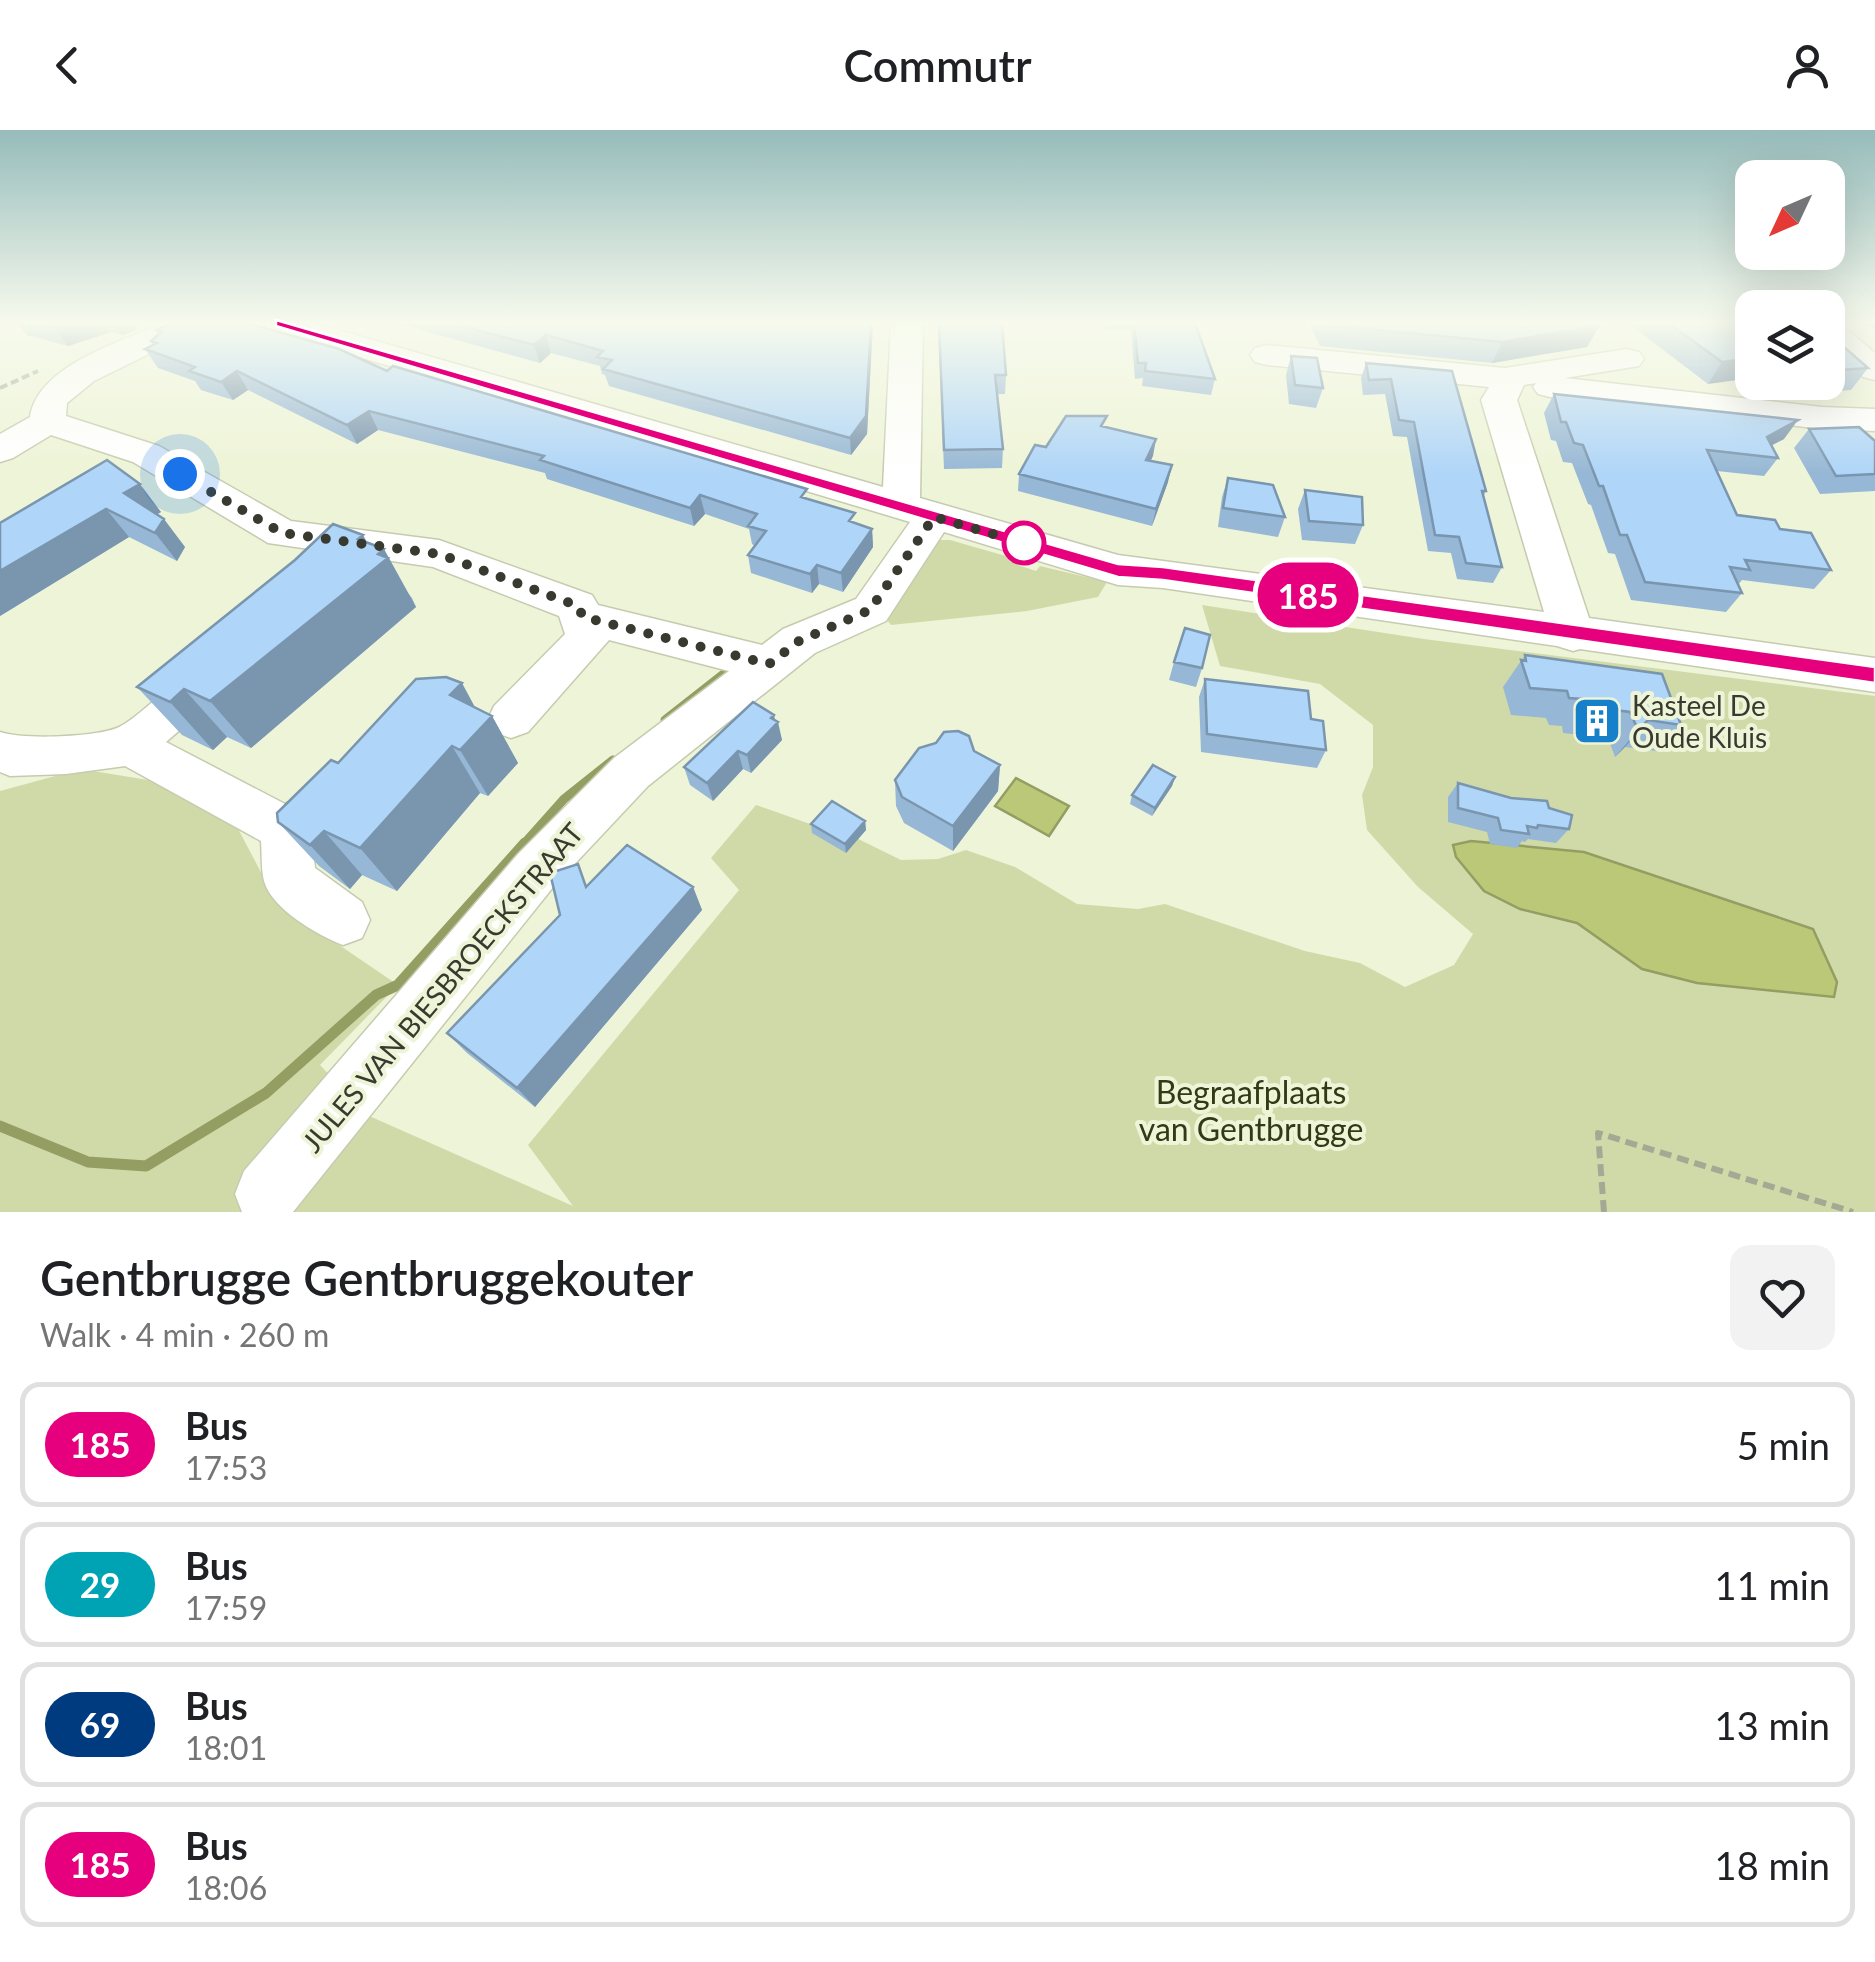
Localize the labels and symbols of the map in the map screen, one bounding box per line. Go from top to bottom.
north arrow [1735,160,1845,270]
your location [155,449,205,499]
unlabelled marker [1003,522,1045,564]
line badge: 185 [1250,562,1366,628]
place label: Kasteel De Oude Kluis [1632,688,1767,754]
building icon: Kasteel De Oude Kluis [1571,695,1623,747]
street label: JULES VAN BIESBROECKSTRAAT [294,815,590,1158]
park label: Begraafplaats van Gentbrugge [1139,1072,1363,1148]

